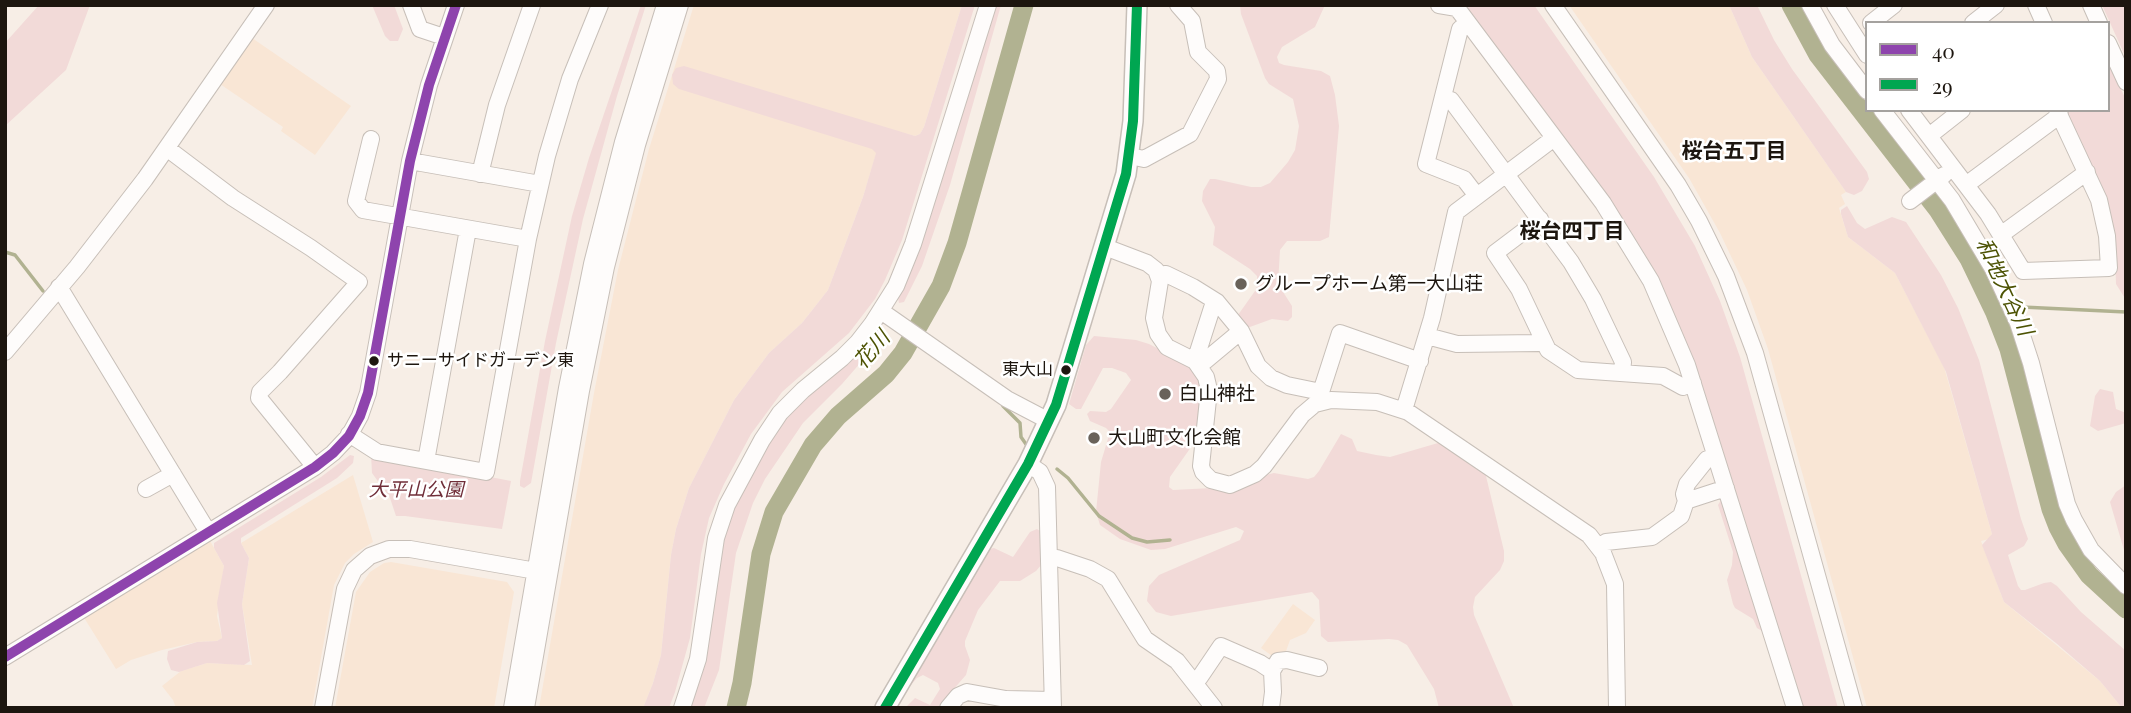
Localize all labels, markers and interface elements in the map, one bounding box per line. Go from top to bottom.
legend [1865,21,2110,112]
text: 40 [1932,36,1955,64]
text: 29 [1932,71,1953,99]
district label: 桜台五丁目 [1682,138,1786,164]
district label: 桜台四丁目 [1520,218,1624,244]
water label: 和地大谷川 [1970,234,2038,340]
place label: グループホーム第一大山荘 [1255,273,1483,295]
marker: グループホーム第一大山荘 [1233,276,1249,292]
water label: 花川 [849,326,895,374]
place label: サニーサイドガーデン東 [387,351,574,371]
marker: サニーサイドガーデン東 [367,354,381,368]
place label: 東大山 [1002,360,1053,380]
marker: 東大山 [1059,363,1073,377]
place label: 白山神社 [1179,383,1255,405]
marker: 白山神社 [1157,386,1173,402]
place label: 大山町文化会館 [1108,427,1241,449]
marker: 大山町文化会館 [1086,430,1102,446]
park label: 大平山公園 [369,479,463,501]

